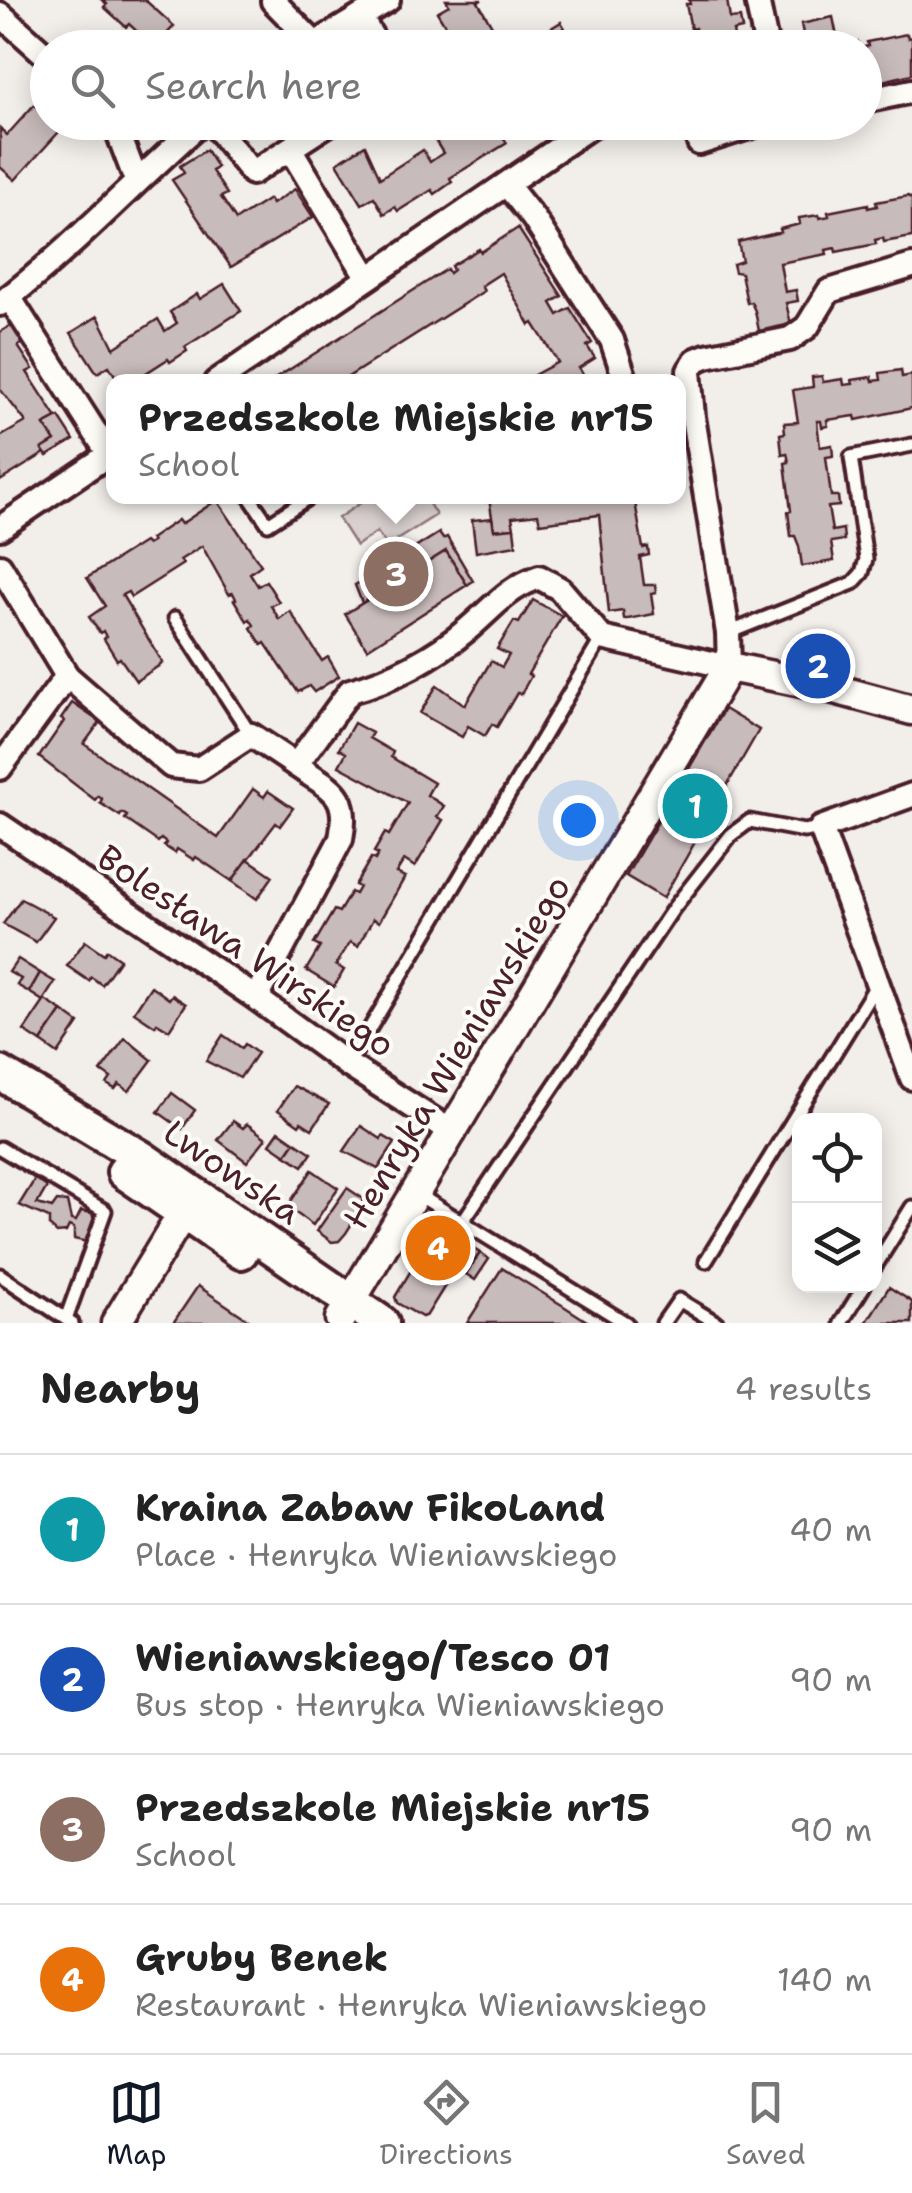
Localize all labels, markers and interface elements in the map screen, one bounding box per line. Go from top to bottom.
search box [30,30,882,140]
icon: search [65,58,120,113]
text: Search here [145,60,362,111]
popup [106,374,686,504]
text: Przedszkole Miejskie nr15 [138,392,654,443]
text: School [138,443,239,486]
pin: 3 [364,536,428,612]
pin: 2 [786,628,850,704]
pin: 1 [662,768,728,844]
your location [553,795,604,846]
street label: Bolesława Wirskiego [88,833,404,1068]
street label: Henryka Wieniawskiego [332,866,581,1237]
street label: Lwowska [154,1108,310,1235]
map controls [792,1113,882,1293]
button: locate [792,1113,882,1203]
button: layers [792,1203,882,1293]
pin: 4 [406,1210,470,1286]
text: Nearby [40,1360,200,1416]
text: 4 results [735,1367,872,1410]
text: Kraina Zabaw FikoLand [135,1482,606,1533]
text: 1 [65,1508,80,1551]
text: 40 m [789,1508,872,1551]
text: Place · Henryka Wieniawskiego [135,1533,617,1576]
text: Wieniawskiego/Tesco 01 [135,1632,611,1683]
text: 2 [61,1658,84,1701]
text: 90 m [789,1658,872,1701]
text: Bus stop · Henryka Wieniawskiego [135,1683,665,1726]
text: Przedszkole Miejskie nr15 [135,1782,650,1833]
text: 3 [61,1808,84,1851]
text: 90 m [789,1808,872,1851]
text: School [135,1833,236,1876]
text: Gruby Benek [135,1932,388,1983]
text: 4 [61,1958,84,2001]
text: 140 m [777,1958,872,2001]
text: Restaurant · Henryka Wieniawskiego [135,1983,707,2026]
tab: Map [107,2075,166,2173]
tab: Directions [379,2075,513,2173]
tab: Saved [726,2075,805,2173]

